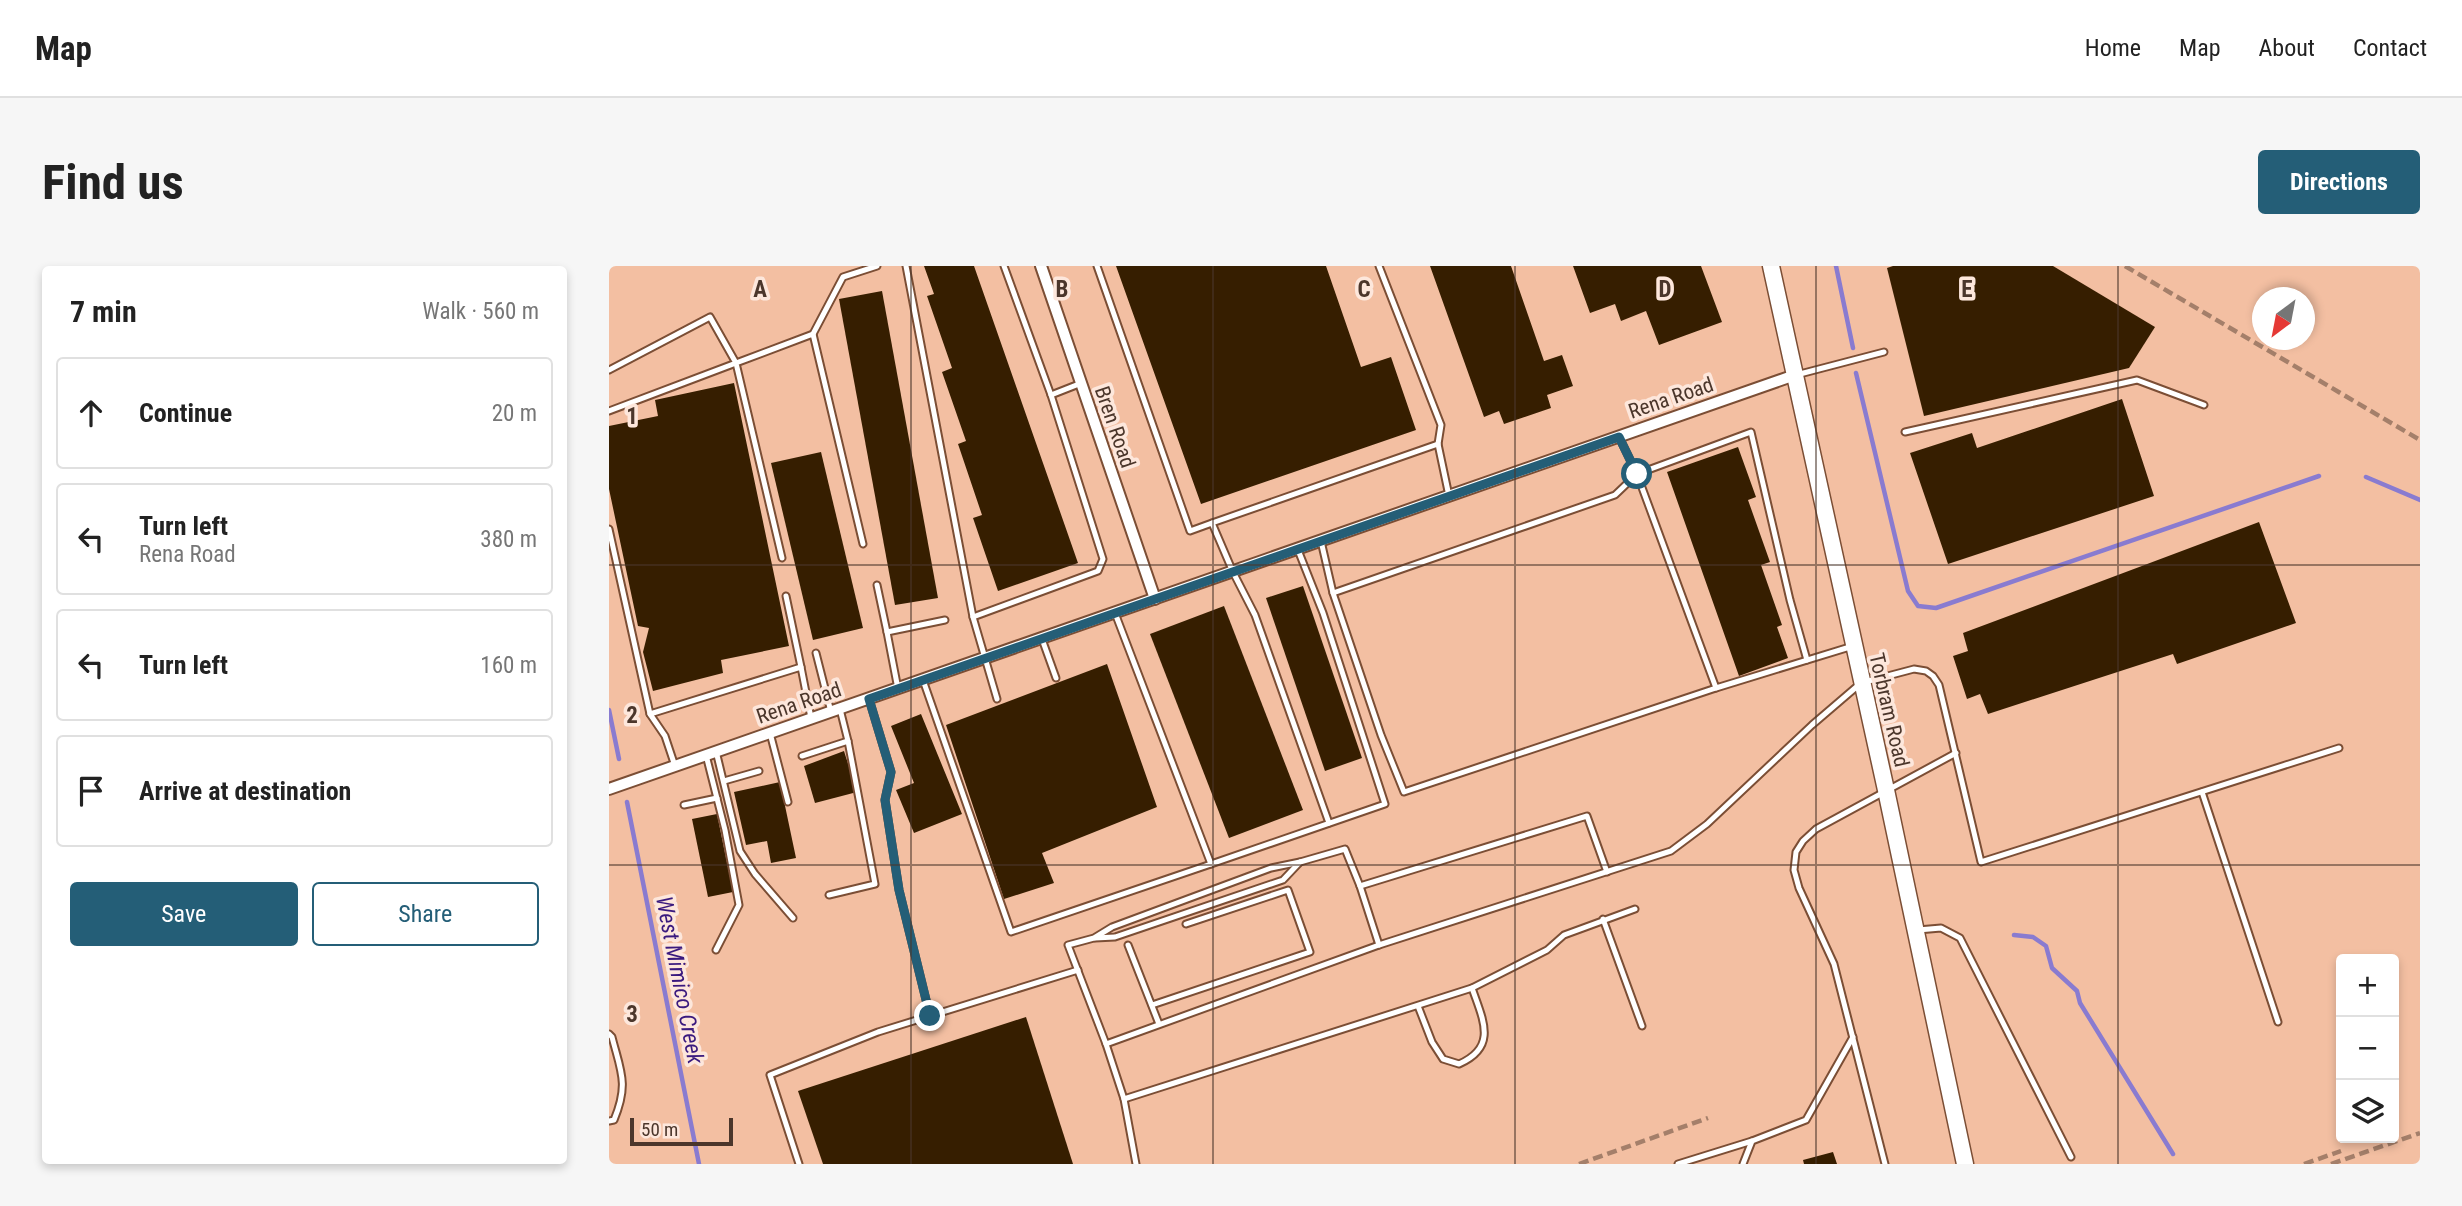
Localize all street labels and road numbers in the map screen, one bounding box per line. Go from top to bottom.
street label: Rena Road [1625,372,1717,424]
street label: Bren Road [1090,383,1140,471]
street label: Torbram Road [1864,651,1914,769]
street label: Rena Road [753,677,845,729]

